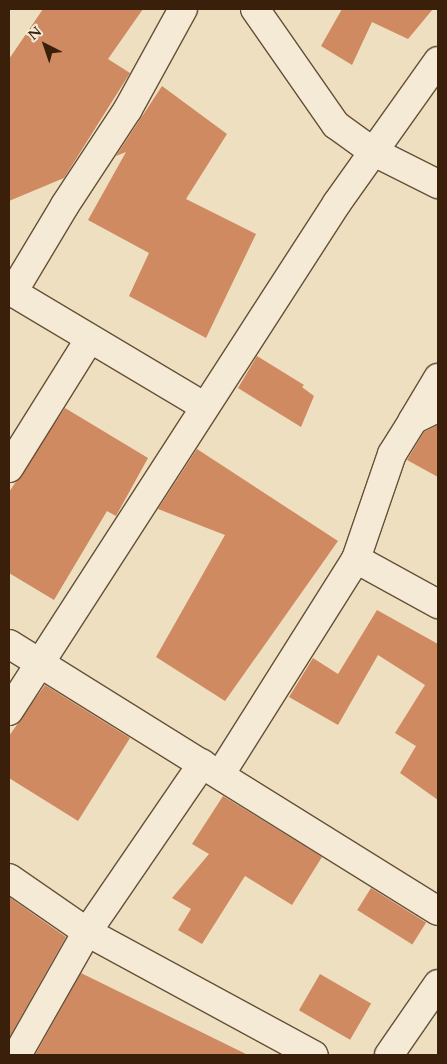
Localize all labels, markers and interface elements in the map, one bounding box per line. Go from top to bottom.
north arrow [20,20,70,70]
text: N [24,22,46,44]

